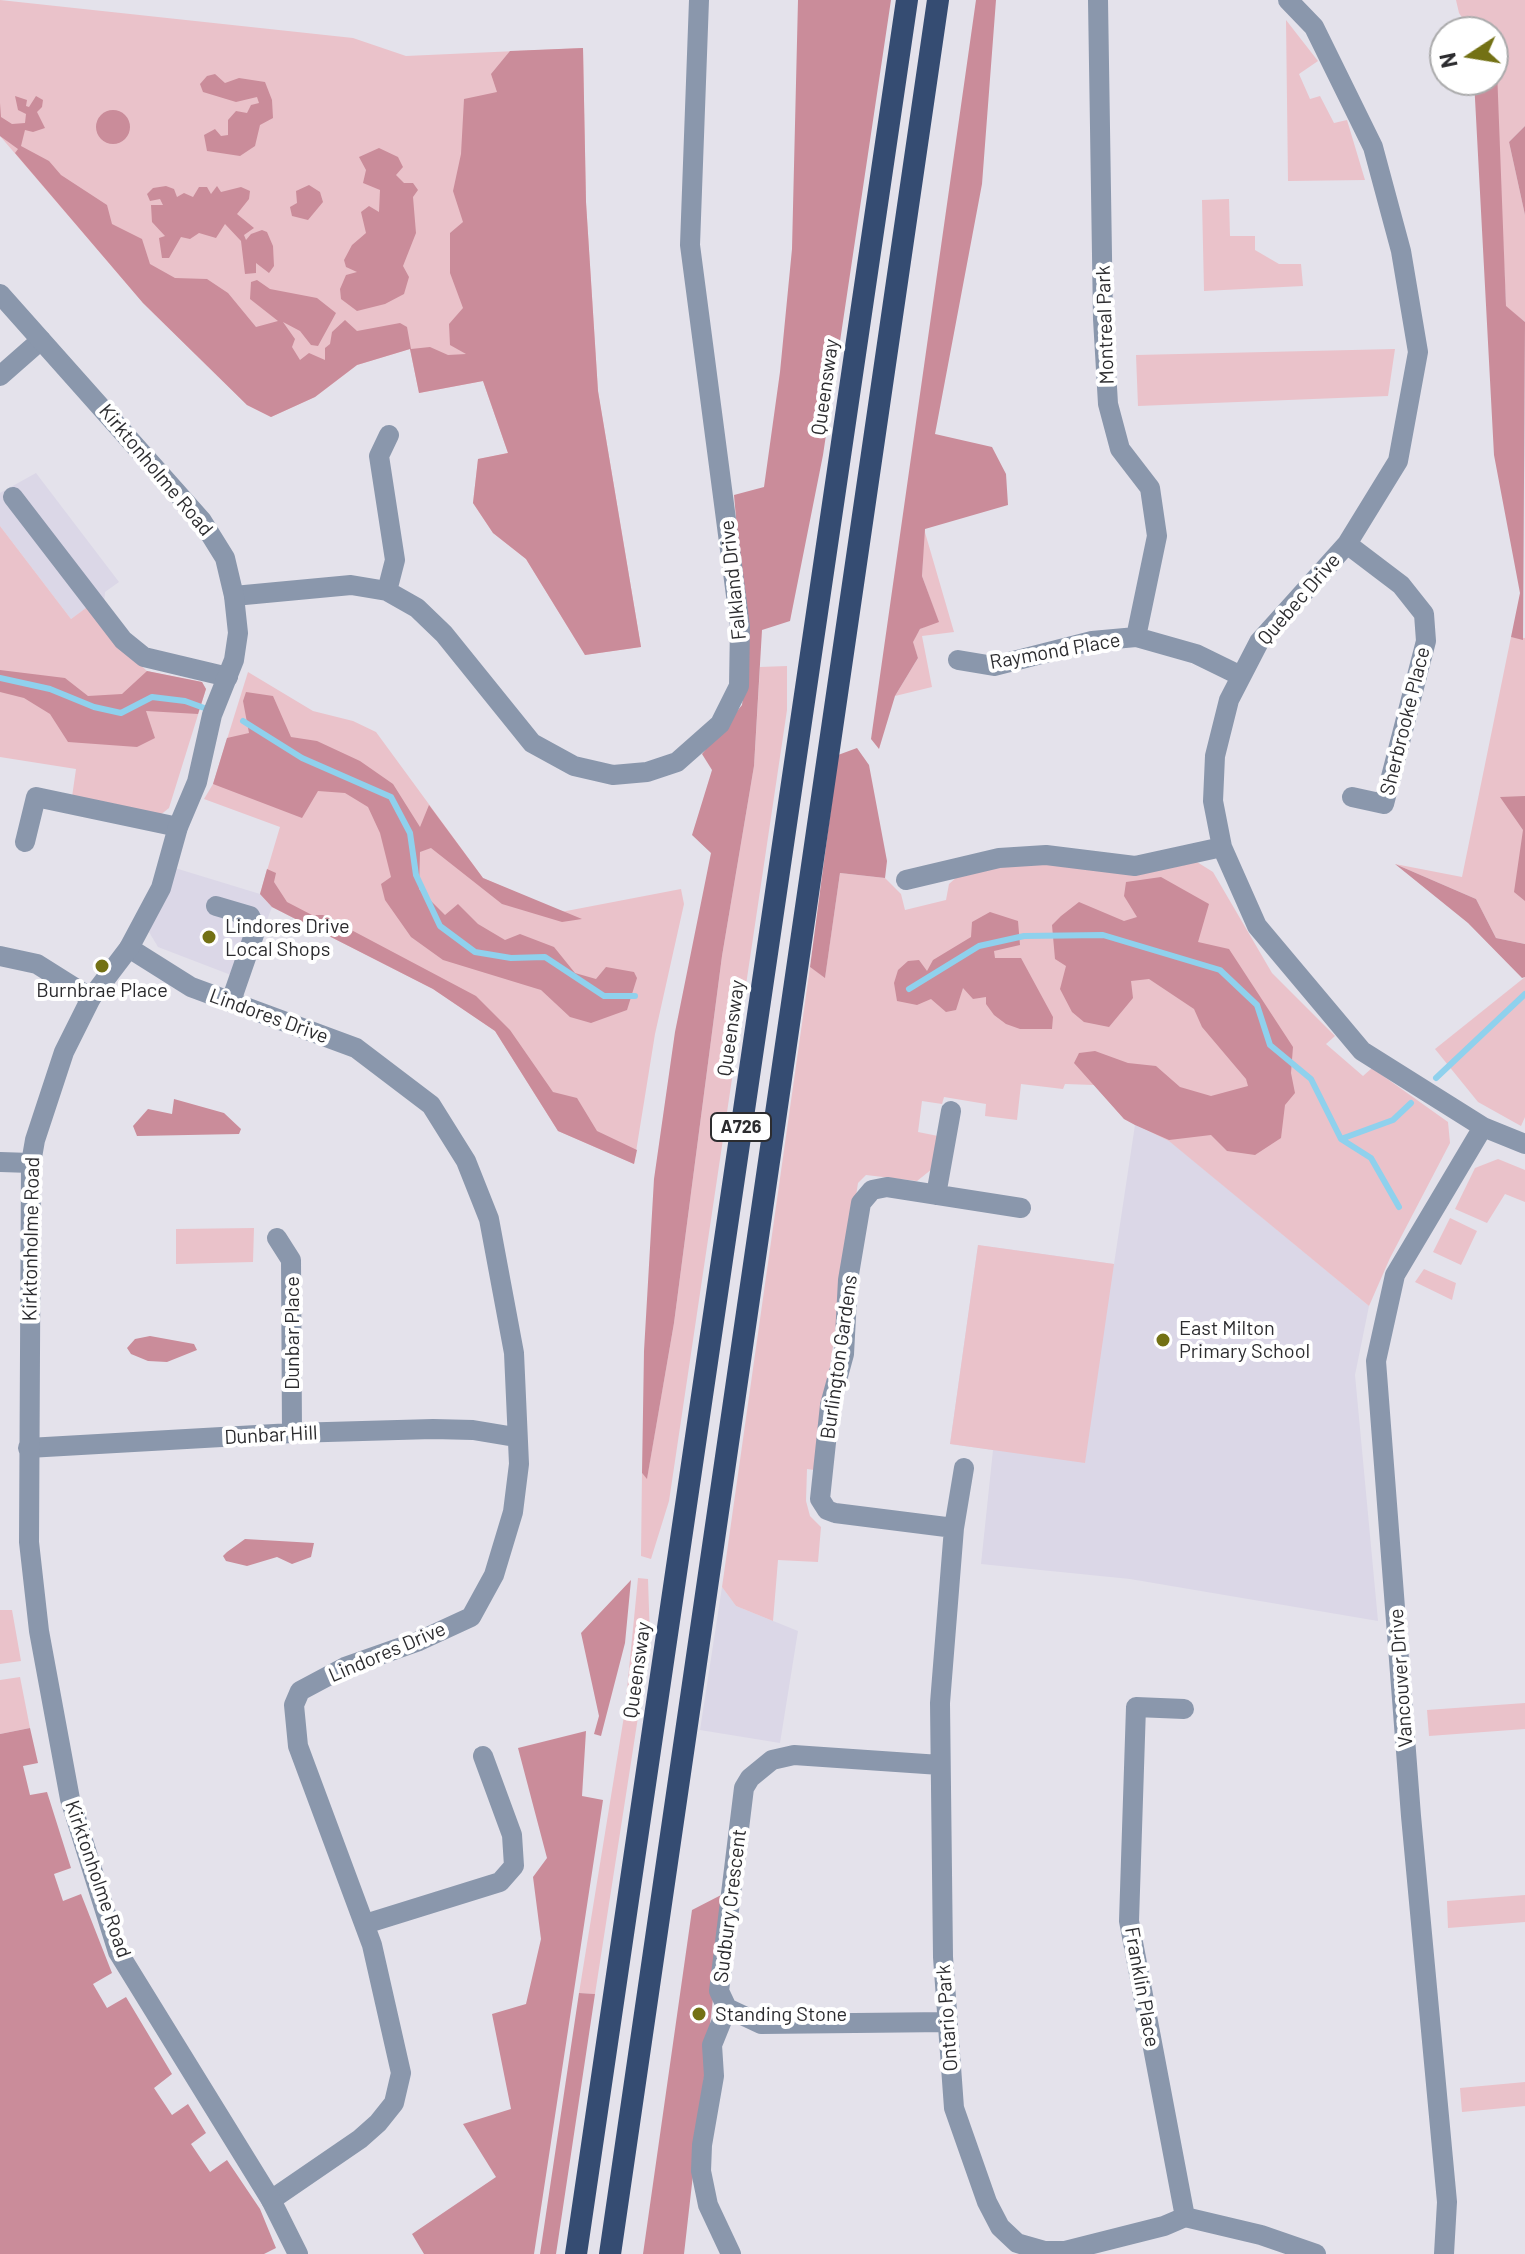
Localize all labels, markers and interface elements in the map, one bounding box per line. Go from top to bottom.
north arrow [1429,16,1509,96]
text: N [1433,51,1462,70]
street label: Montreal Park [1091,265,1119,385]
street label: Queensway [806,337,844,437]
street label: Kirktonholme Road [94,399,218,541]
street label: Falkland Drive [715,519,751,641]
street label: Quebec Drive [1253,548,1345,650]
street label: Raymond Place [988,628,1122,674]
street label: Sherbrooke Place [1375,644,1435,798]
place label: Lindores Drive Local Shops [225,914,350,961]
marker: Lindores Drive Local Shops [200,928,218,946]
marker: Burnbrae Place [93,957,111,975]
place label: Burnbrae Place [36,978,168,1002]
street label: Queensway [712,978,750,1078]
street label: Lindores Drive [206,983,332,1049]
road number: A726 [711,1113,771,1141]
street label: Kirktonholme Road [18,1156,44,1322]
street label: Burlington Gardens [816,1273,862,1441]
street label: Dunbar Place [280,1276,304,1390]
place label: East Milton Primary School [1179,1316,1310,1363]
marker: East Milton Primary School [1154,1331,1172,1349]
street label: Dunbar Hill [224,1421,318,1449]
street label: Vancouver Drive [1384,1608,1418,1748]
street label: Lindores Drive [325,1617,449,1687]
street label: Queensway [618,1620,656,1720]
street label: Kirktonholme Road [60,1797,136,1961]
street label: Sudbury Crescent [709,1828,751,1984]
street label: Franklin Place [1120,1925,1164,2049]
street label: Ontario Park [931,1964,963,2072]
place label: Standing Stone [715,2002,847,2026]
marker: Standing Stone [690,2005,708,2023]

